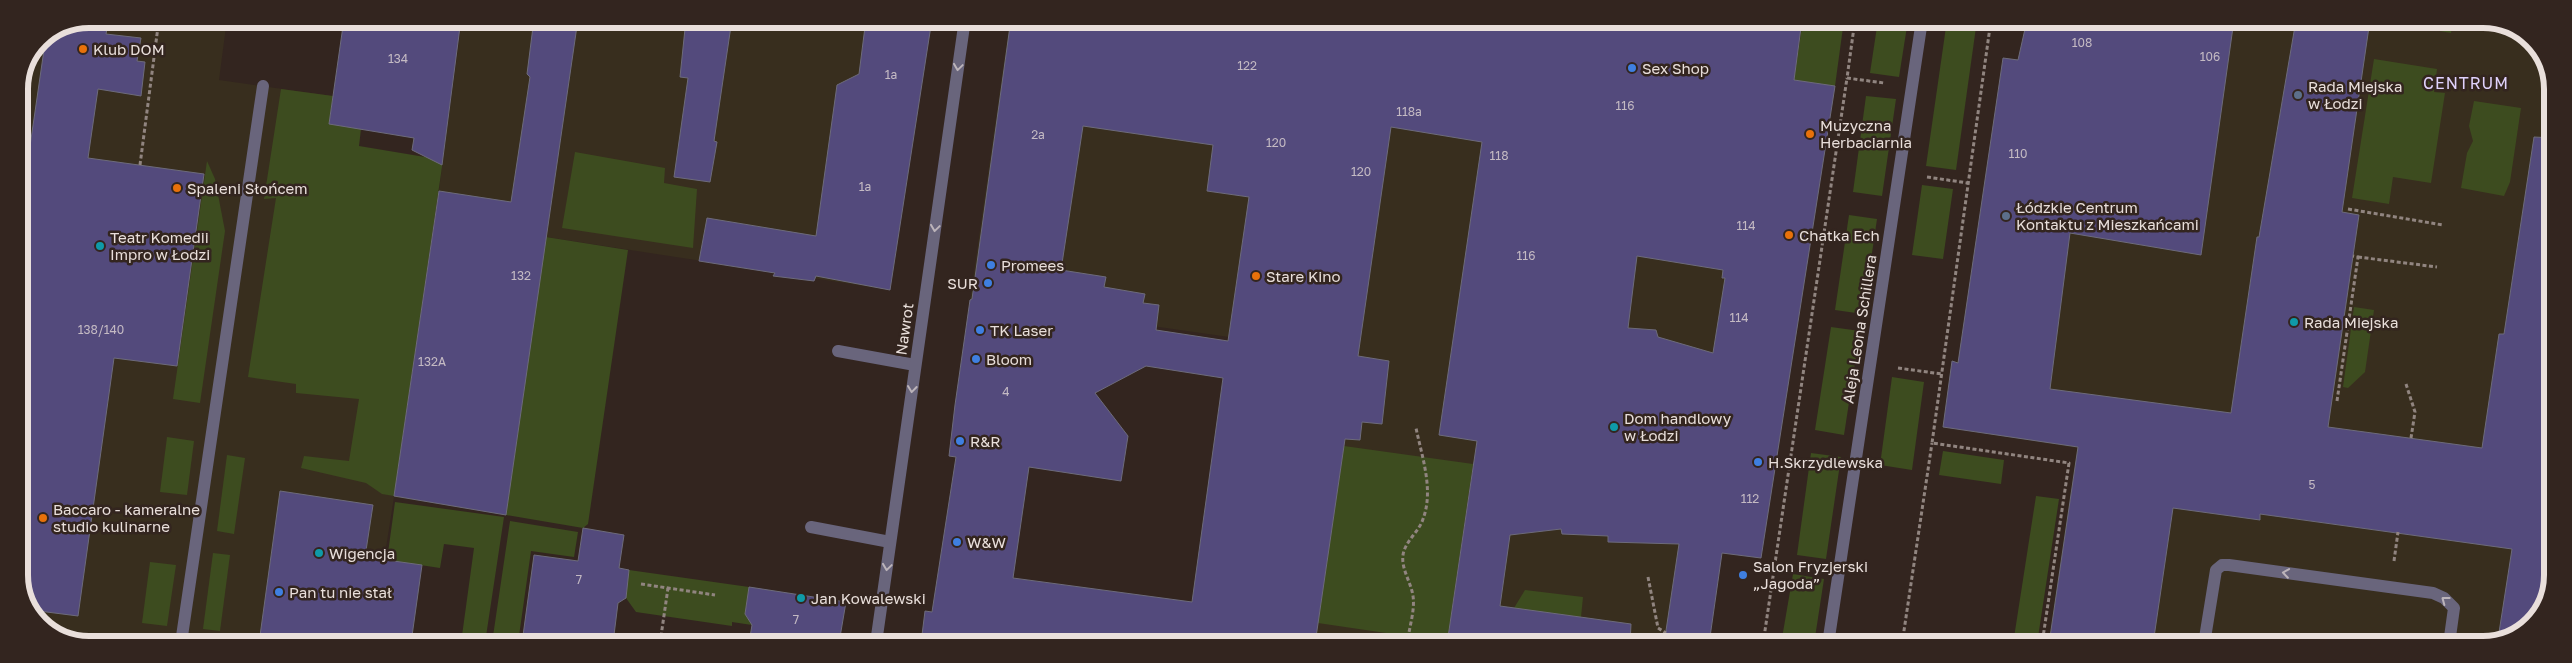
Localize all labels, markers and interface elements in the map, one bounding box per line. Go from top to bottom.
house number: 108 [2072,35,2092,50]
place label: Klub DOM [93,40,165,58]
marker: Klub DOM [77,43,89,55]
house number: 106 [2200,49,2220,64]
house number: 134 [388,51,408,66]
house number: 122 [1237,58,1257,73]
place label: Sex Shop [1642,59,1709,77]
marker: Sex Shop [1626,62,1638,74]
one-way arrow [953,64,964,72]
house number: 1a [885,67,897,82]
district label: CENTRUM [2423,73,2509,93]
place label: Rada Miejska w Łodzi [2308,77,2402,112]
marker: Rada Miejska w Łodzi [2292,89,2304,101]
house number: 116 [1616,98,1634,113]
house number: 118a [1396,104,1422,119]
place label: Muzyczna Herbaciarnia [1820,116,1912,151]
house number: 2a [1031,127,1045,142]
marker: Muzyczna Herbaciarnia [1804,128,1816,140]
house number: 120 [1266,135,1286,150]
house number: 110 [2008,146,2028,161]
house number: 118 [1490,148,1508,163]
house number: 120 [1351,164,1371,179]
place label: Spaleni Słońcem [187,179,308,197]
house number: 1a [859,179,871,194]
marker: Spaleni Słońcem [171,182,183,194]
place label: Łódzkie Centrum Kontaktu z Mieszkańcami [2016,198,2199,233]
marker: Łódzkie Centrum Kontaktu z Mieszkańcami [2000,210,2012,222]
house number: 114 [1737,218,1755,233]
one-way arrow [931,224,941,233]
place label: Chatka Ech [1799,226,1880,244]
place label: Teatr Komedii Impro w Łodzi [110,228,210,263]
marker: Chatka Ech [1783,229,1795,241]
marker: Teatr Komedii Impro w Łodzi [94,240,106,252]
house number: 116 [1517,248,1535,263]
street label: Aleja Leona Schillera [1838,253,1880,405]
place label: Promees [1001,256,1064,274]
marker: Promees [985,259,997,271]
place label: Stare Kino [1266,267,1341,285]
house number: 132 [511,268,531,283]
marker: Stare Kino [1250,270,1262,282]
place label: SUR [947,274,978,292]
marker: SUR [982,277,994,289]
street label: Nawrot [891,302,917,356]
house number: 114 [1730,310,1748,325]
place label: Rada Miejska [2304,313,2398,331]
marker: Rada Miejska [2288,316,2300,328]
place label: TK Laser [990,321,1053,339]
house number: 138/140 [78,322,124,337]
marker: TK Laser [974,324,986,336]
place label: Bloom [986,350,1032,368]
marker: Bloom [970,353,982,365]
house number: 132A [418,354,446,369]
house number: 4 [1002,384,1010,399]
one-way arrow [907,386,918,394]
place label: Dom handlowy w Łodzi [1624,409,1732,444]
marker: Dom handlowy w Łodzi [1608,421,1620,433]
place label: R&R [970,432,1000,450]
marker: R&R [954,435,966,447]
place label: H.Skrzydlewska [1768,453,1883,471]
marker: H.Skrzydlewska [1752,456,1764,468]
house number: 5 [2309,477,2316,492]
house number: 112 [1741,491,1759,506]
place label: Baccaro - kameralne studio kulinarne [53,500,200,535]
marker: Baccaro - kameralne studio kulinarne [37,512,49,524]
place label: W&W [967,533,1006,551]
marker: W&W [951,536,963,548]
place label: Wigencja [329,544,395,562]
marker: Wigencja [313,547,325,559]
place label: Salon Fryzjerski „Jagoda” [1753,557,1868,592]
one-way arrow [882,563,892,572]
one-way arrow [2282,568,2290,578]
marker: Salon Fryzjerski „Jagoda” [1737,569,1749,581]
house number: 7 [576,572,582,587]
place label: Pan tu nie stał [289,583,392,601]
marker: Pan tu nie stał [273,586,285,598]
place label: Jan Kowalewski [811,589,926,607]
marker: Jan Kowalewski [795,592,807,604]
one-way arrow [2441,597,2451,606]
house number: 7 [793,612,799,627]

